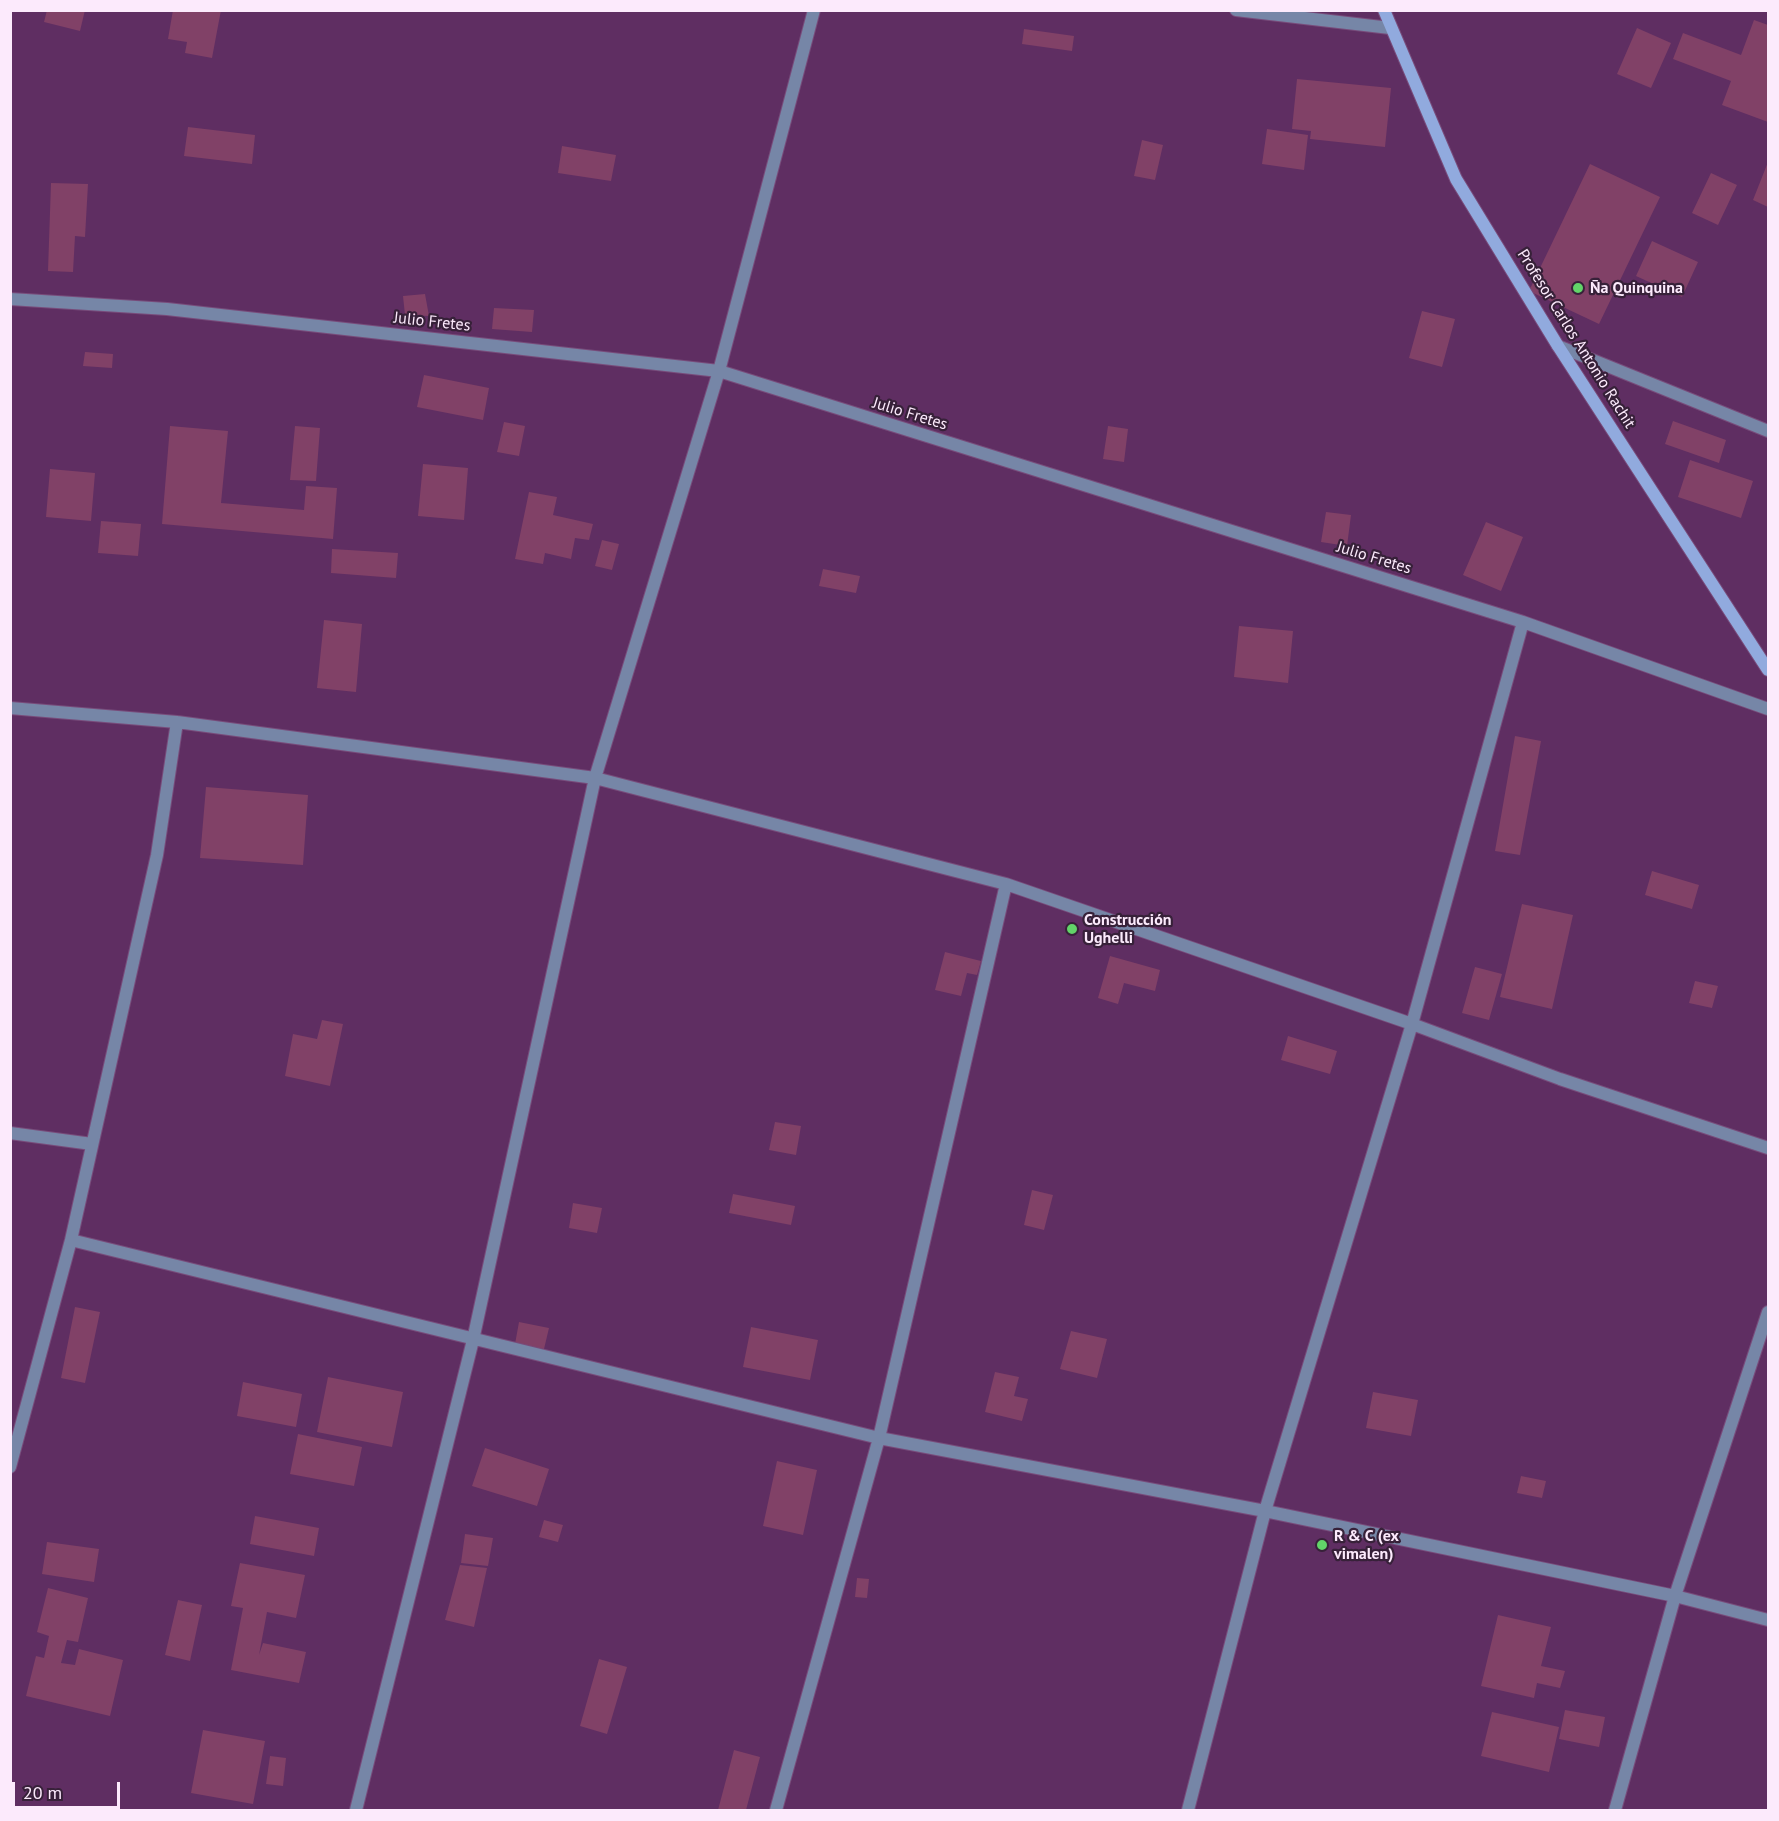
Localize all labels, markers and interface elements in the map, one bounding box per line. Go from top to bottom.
street label: Profesor Carlos Antonio Rachit [1513,246,1639,432]
place label: Ña Quinquina [1590,278,1683,298]
marker: Ña Quinquina [1571,281,1585,295]
street label: Julio Fretes [393,308,471,336]
street label: Julio Fretes [870,394,950,434]
street label: Julio Fretes [1334,538,1414,578]
place label: Construcción Ughelli [1084,910,1171,948]
marker: Construcción Ughelli [1065,922,1079,936]
place label: R & C (ex vimalen) [1334,1526,1399,1564]
marker: R & C (ex vimalen) [1315,1538,1329,1552]
scale bar [15,1770,123,1808]
text: 20 m [23,1781,62,1804]

